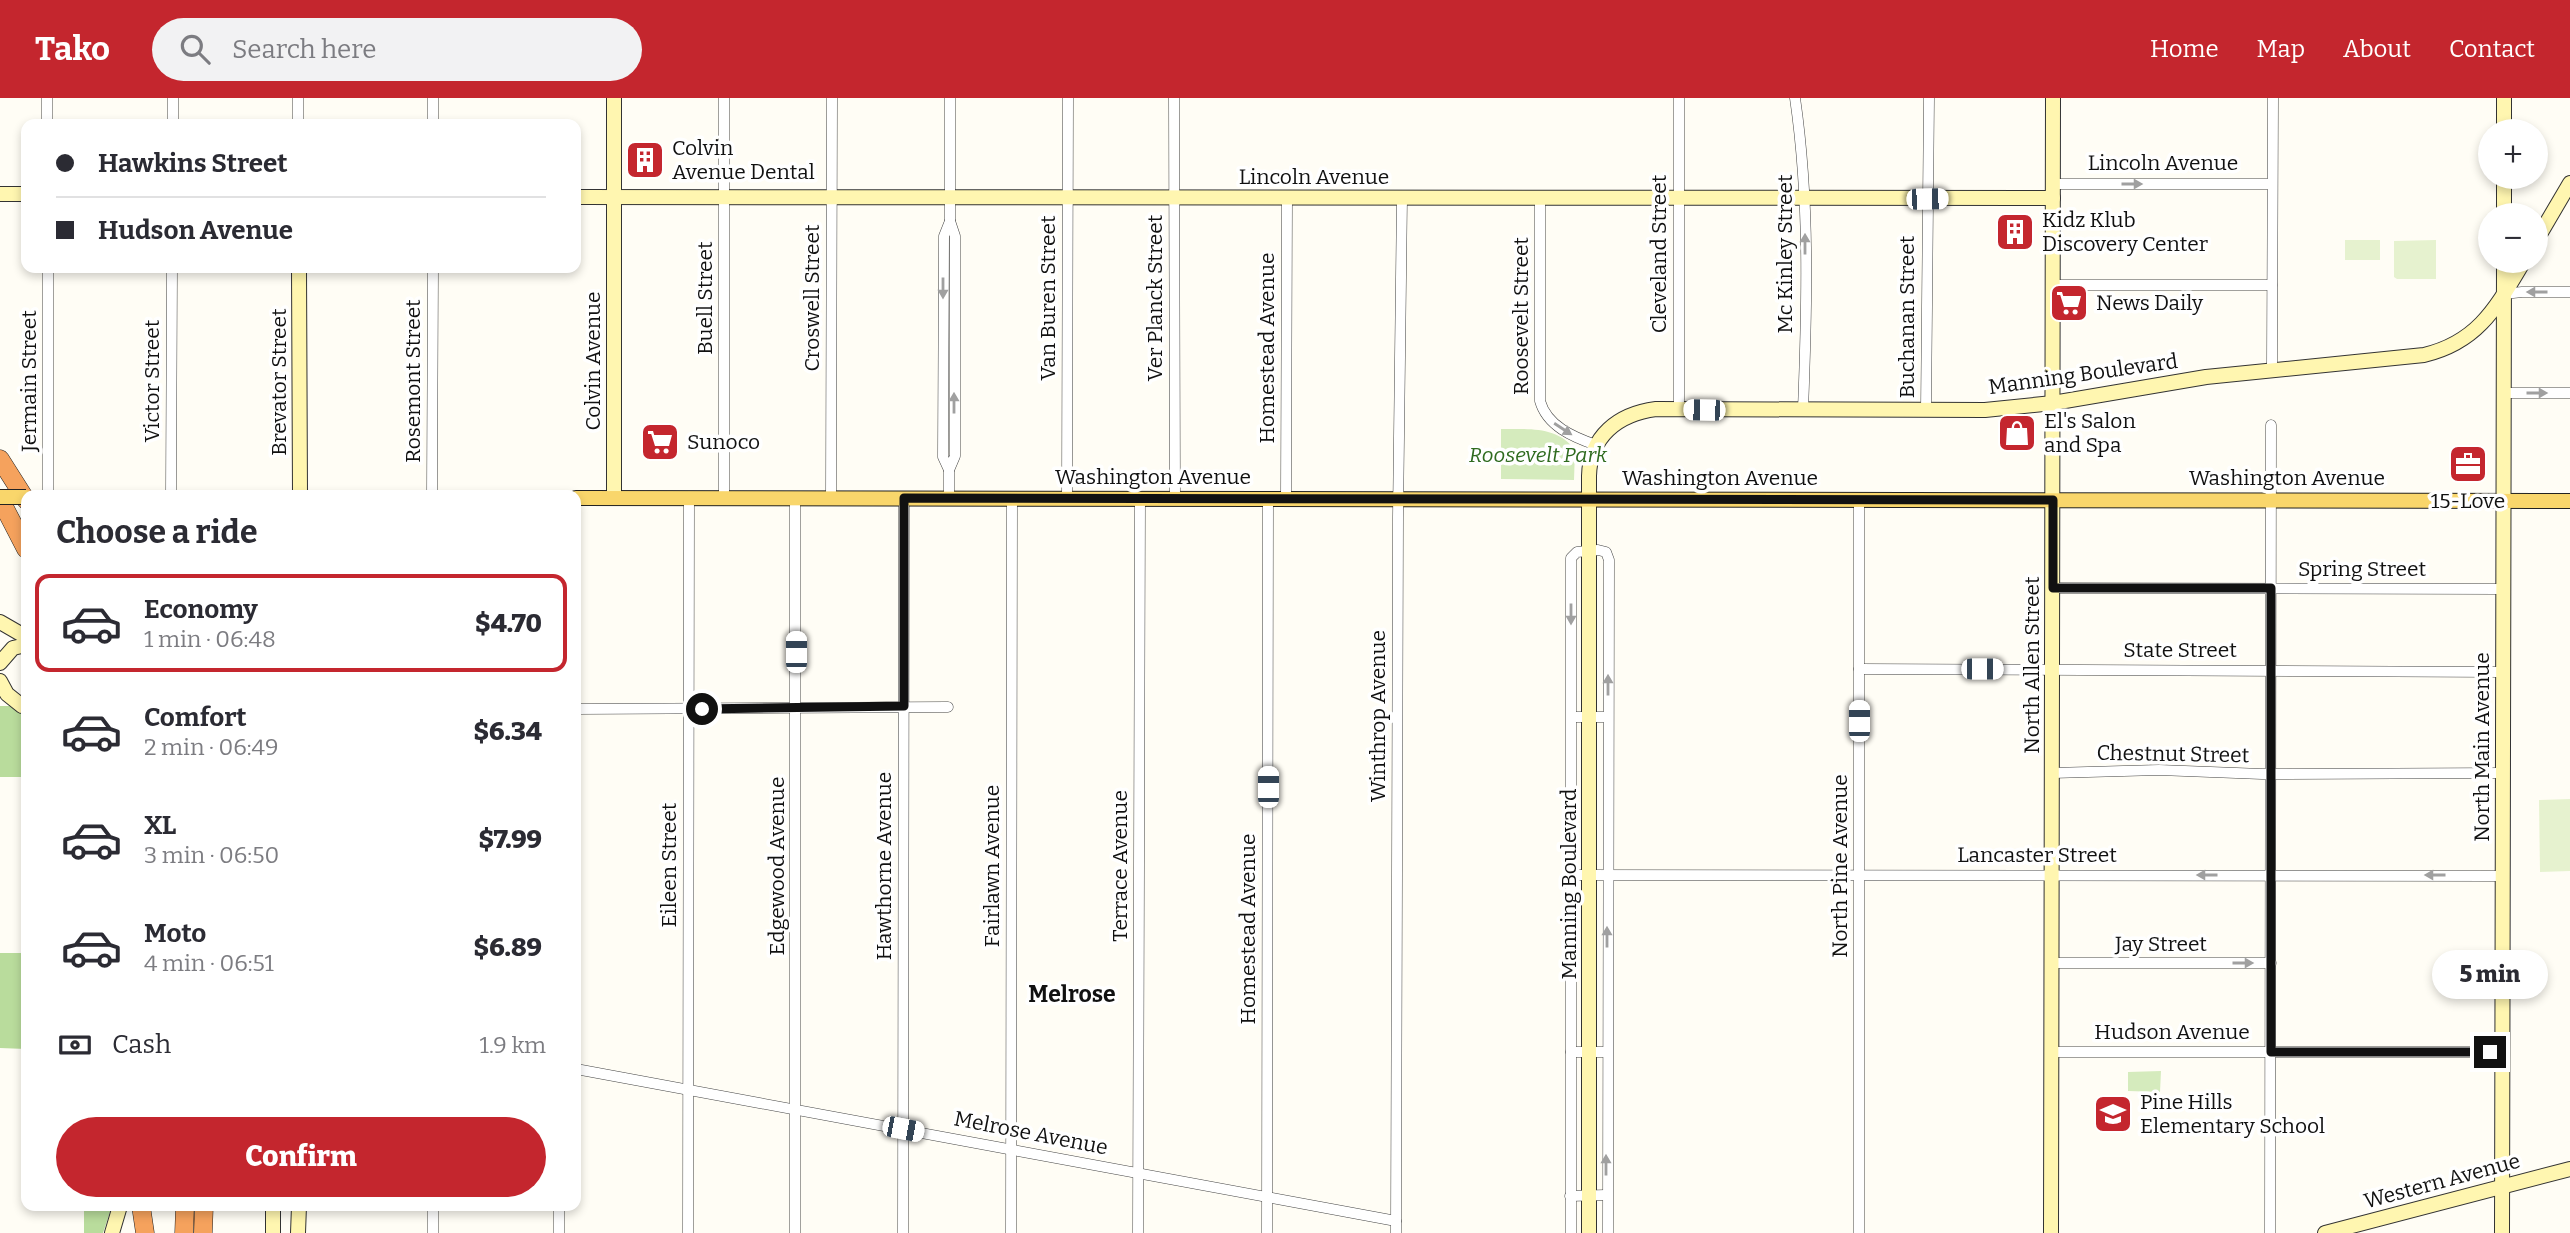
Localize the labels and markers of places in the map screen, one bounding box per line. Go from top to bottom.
place label: Colvin Avenue Dental [672,135,815,185]
building icon: Colvin Avenue Dental [624,139,666,181]
place label: Kidz Klub Discovery Center [2042,207,2208,257]
building icon: Kidz Klub Discovery Center [1994,211,2036,253]
supermarket icon: News Daily [2048,282,2090,324]
place label: News Daily [2096,290,2204,316]
place label: El's Salon and Spa [2044,408,2136,458]
shop icon: El's Salon and Spa [1996,412,2038,454]
supermarket icon: Sunoco [639,421,681,463]
place label: Sunoco [687,429,760,455]
office icon: 15-Love [2447,443,2489,485]
place label: 15-Love [2431,488,2505,514]
place label: Pine Hills Elementary School [2140,1089,2325,1139]
school or university icon: Pine Hills Elementary School [2092,1093,2134,1135]

